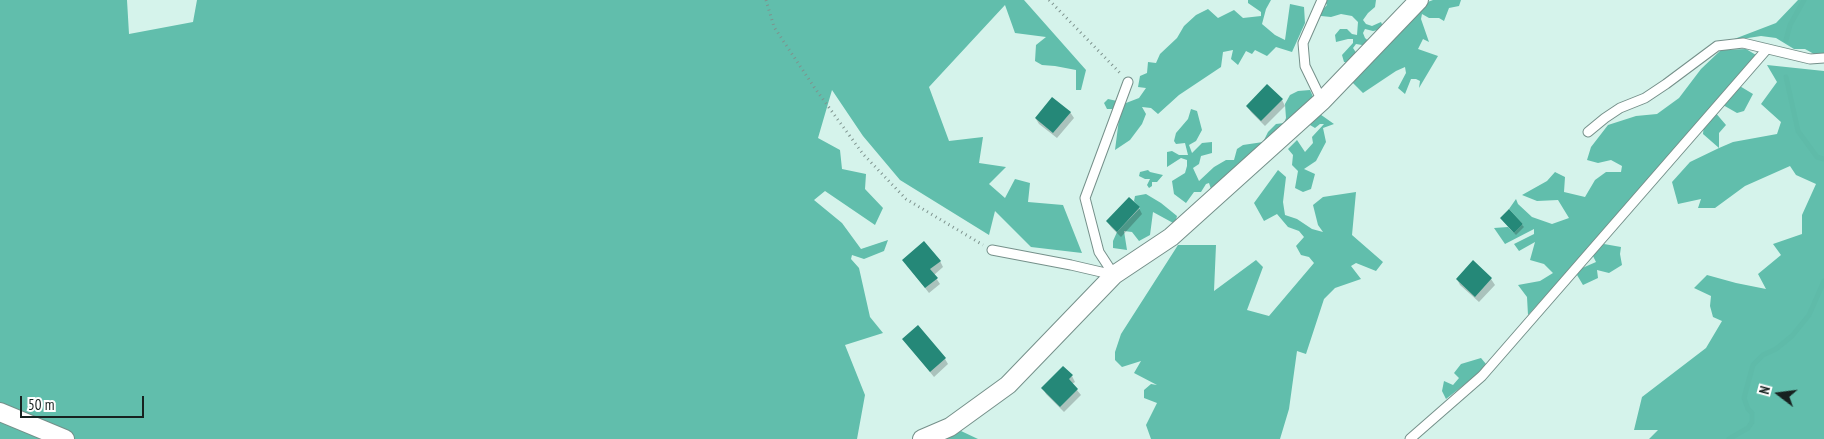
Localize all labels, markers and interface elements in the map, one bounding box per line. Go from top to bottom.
north arrow [1754,369,1804,419]
text: N [1755,384,1774,396]
scale bar [22,386,146,418]
text: 50 m [28,395,54,414]

